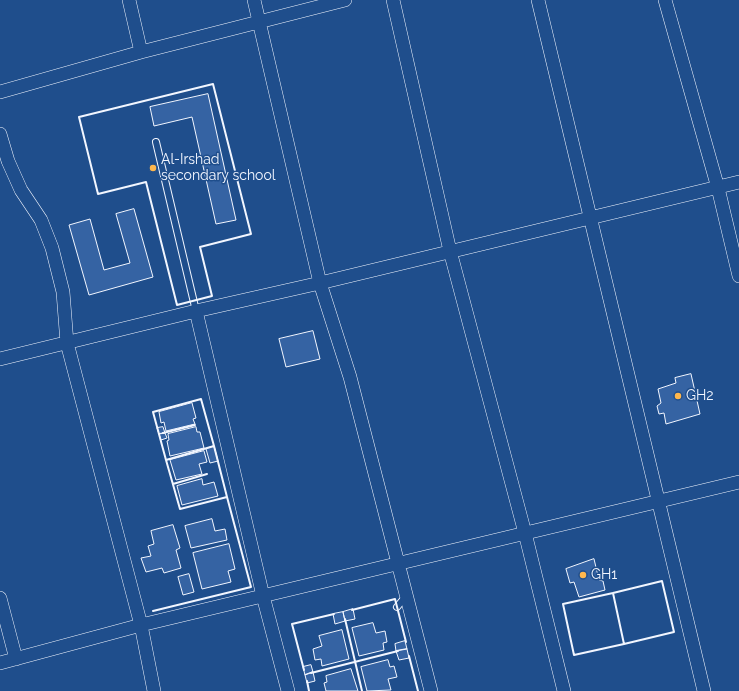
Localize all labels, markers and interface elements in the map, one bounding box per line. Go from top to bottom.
place label: Al-Irshad secondary school [161,152,276,184]
marker: Al-Irshad secondary school [148,163,158,173]
place label: GH2 [686,388,714,404]
marker: GH2 [673,391,683,401]
place label: GH1 [591,567,617,583]
marker: GH1 [578,570,588,580]

